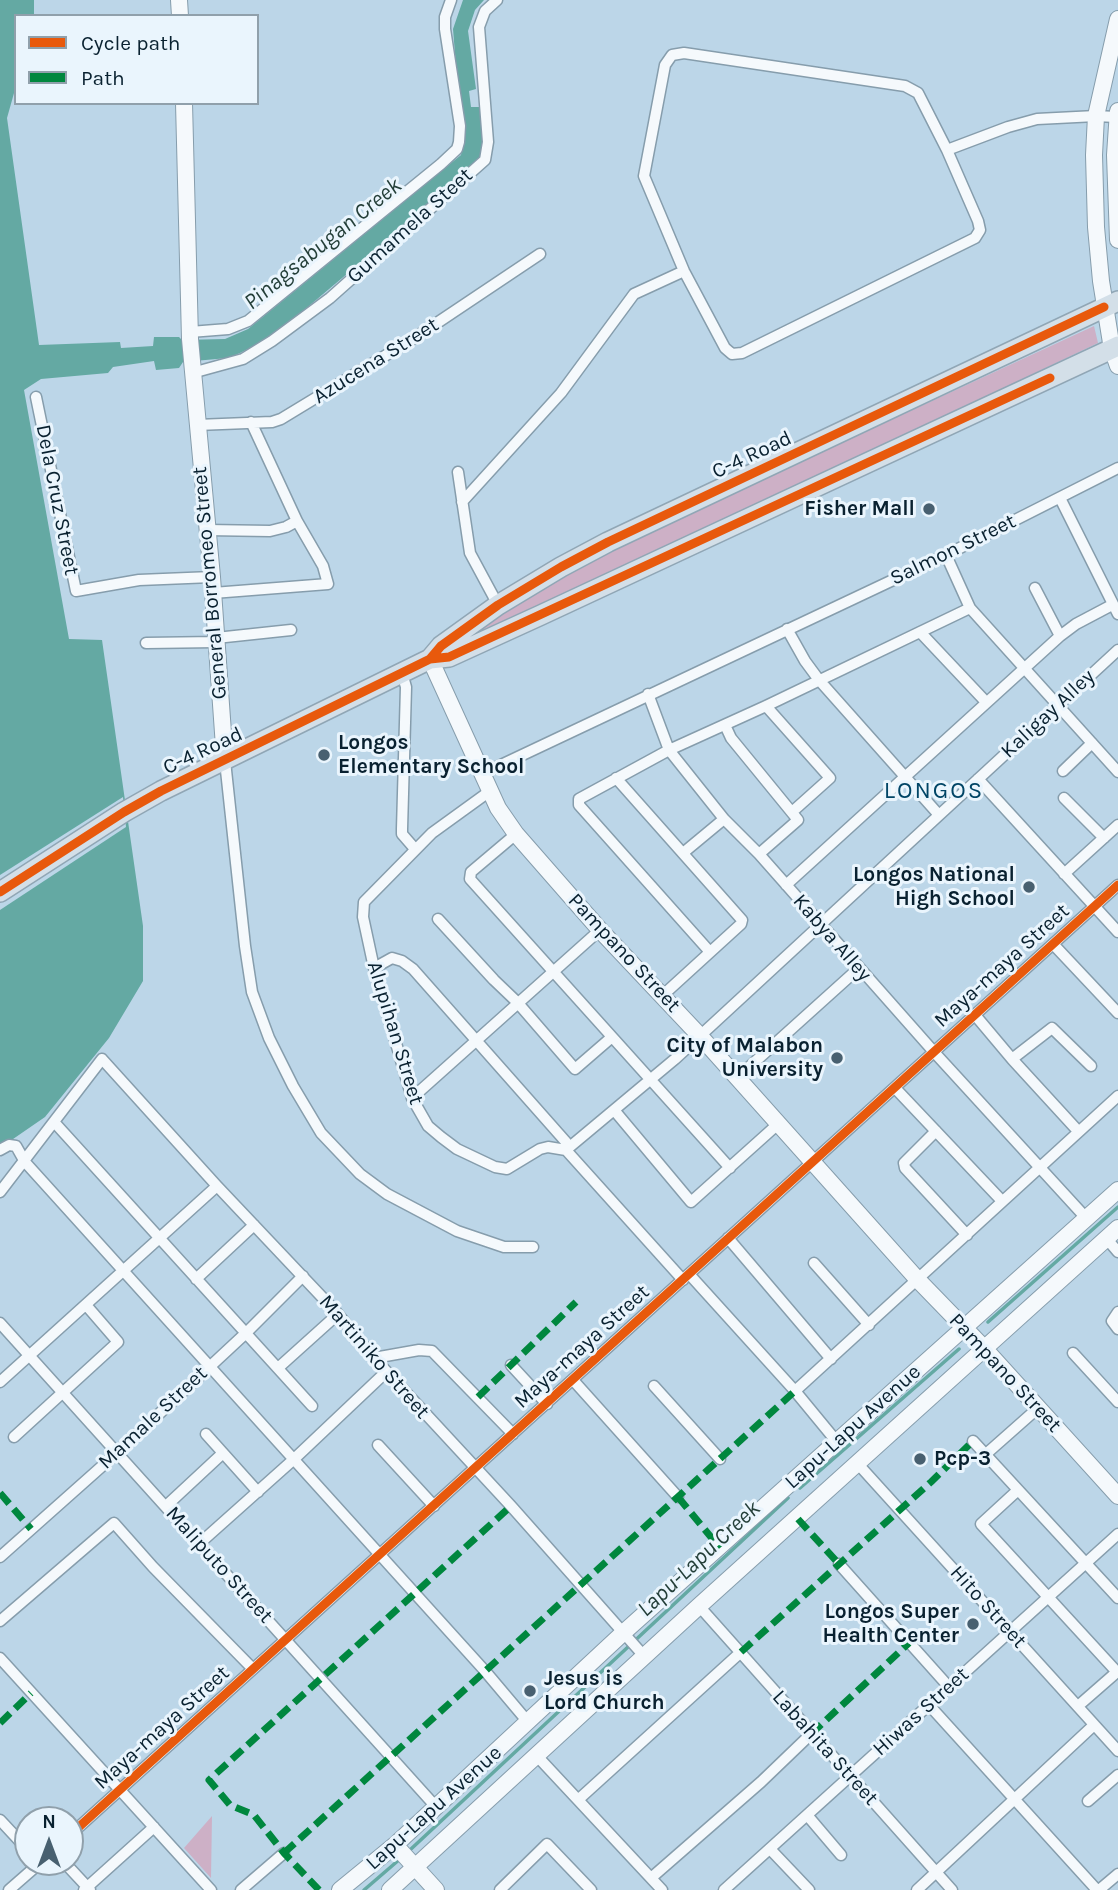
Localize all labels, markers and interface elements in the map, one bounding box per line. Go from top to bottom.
legend [14,14,259,105]
text: Cycle path [81,31,181,55]
text: Path [81,66,125,90]
street label: Gumamela Steet [342,163,478,289]
water label: Pinagsabugan Creek [239,172,407,316]
street label: Azucena Street [309,312,443,410]
street label: Dela Cruz Street [30,423,84,577]
street label: C-4 Road [708,426,796,484]
street label: General Borromeo Street [187,466,233,700]
place label: Fisher Mall [804,496,915,522]
marker: Fisher Mall [921,501,937,517]
street label: Salmon Street [886,509,1020,591]
street label: Kaligay Alley [996,664,1100,764]
street label: C-4 Road [159,722,247,780]
place label: Longos Elementary School [338,730,524,780]
marker: Longos Elementary School [316,747,332,763]
district label: LONGOS [884,777,984,805]
place label: Longos National High School [853,862,1015,912]
marker: Longos National High School [1021,879,1037,895]
street label: Pampano Street [562,888,686,1018]
street label: Kabya Alley [787,889,877,987]
street label: Maya-maya Street [929,899,1075,1033]
street label: Alupihan Street [361,958,429,1108]
place label: City of Malabon University [667,1033,823,1083]
marker: City of Malabon University [829,1050,845,1066]
street label: Maya-maya Street [509,1280,655,1414]
street label: Martiniko Street [313,1290,435,1424]
street label: Pampano Street [943,1308,1067,1438]
street label: Lapu-Lapu Avenue [780,1359,926,1495]
street label: Mamale Street [93,1361,213,1475]
place label: Pcp-3 [934,1446,991,1472]
marker: Pcp-3 [912,1451,928,1467]
water label: Lapu-Lapu Creek [632,1495,766,1623]
street label: Maliputo Street [160,1501,278,1629]
street label: Hito Street [944,1561,1032,1653]
place label: Longos Super Health Center [823,1599,959,1649]
marker: Longos Super Health Center [965,1616,981,1632]
street label: Maya-maya Street [89,1661,235,1795]
street label: Hiwas Street [868,1662,974,1762]
place label: Jesus is Lord Church [544,1666,665,1716]
marker: Jesus is Lord Church [522,1683,538,1699]
street label: Labahita Street [767,1685,883,1811]
street label: Lapu-Lapu Avenue [361,1740,507,1876]
north arrow [14,1806,84,1876]
text: N [42,1811,56,1833]

